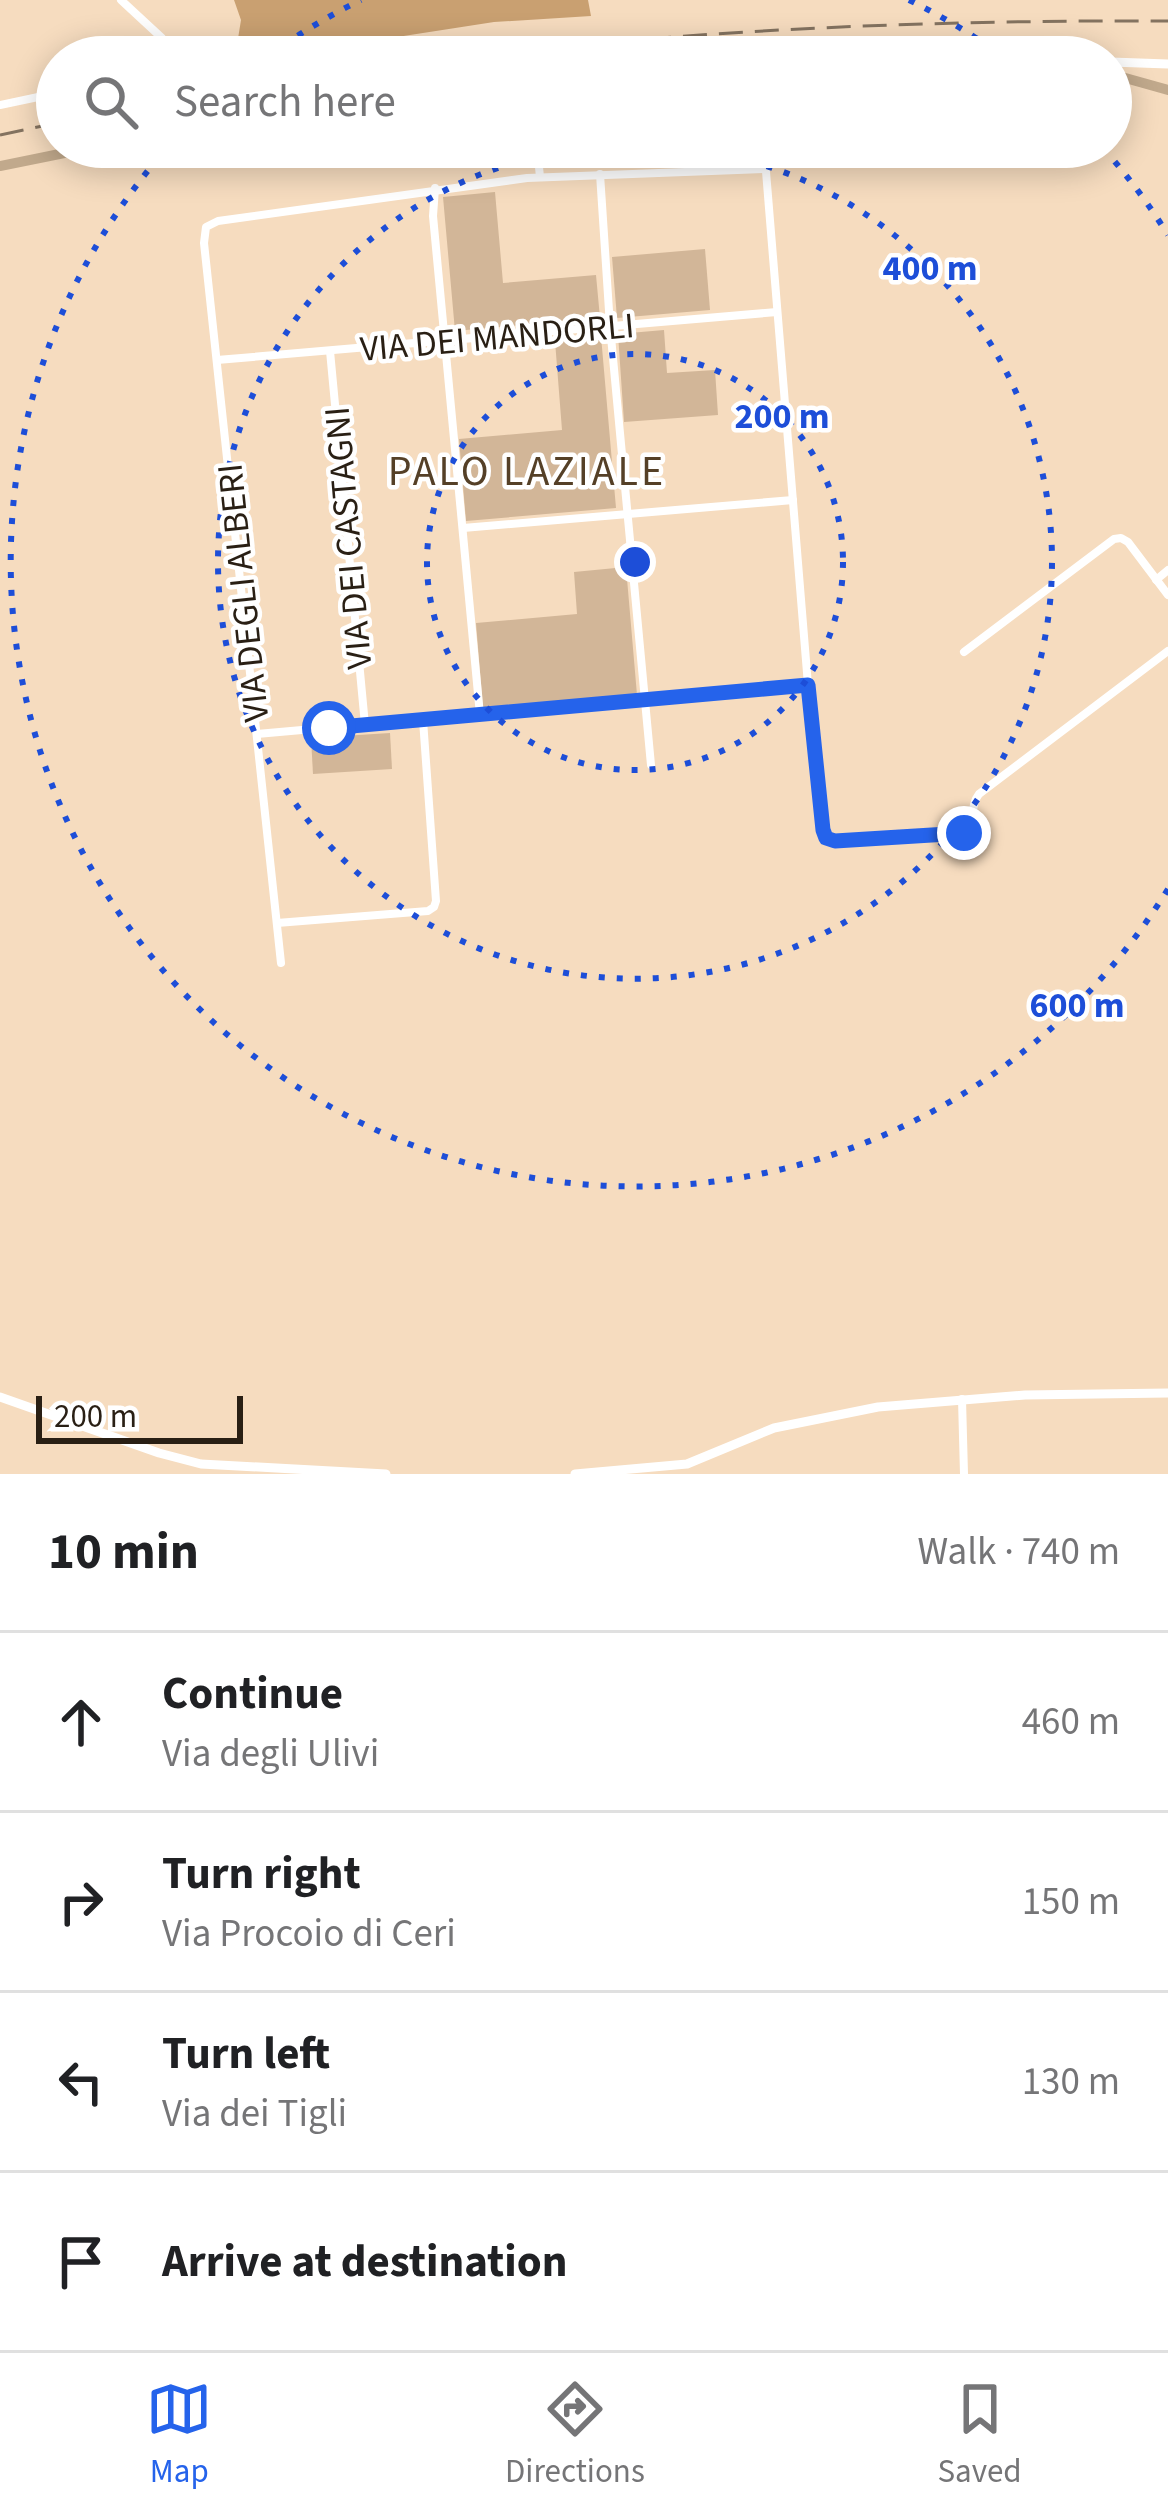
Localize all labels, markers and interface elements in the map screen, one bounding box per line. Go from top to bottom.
search box [36,36,1132,168]
icon: search [78,69,144,135]
text: Search here [174,70,396,134]
text: 400 m [882,243,978,294]
street label: VIA DEI MANDORLI [358,300,636,375]
text: 200 m [734,391,830,442]
street label: VIA DEI CASTAGNI [312,405,385,671]
district label: PALO LAZIALE [388,442,666,502]
street label: VIA DEGLI ALBERI [205,461,282,724]
centre of rings [614,541,656,583]
route start [302,701,356,755]
route end [937,806,991,860]
text: 600 m [1029,980,1125,1031]
scale bar [36,1390,243,1443]
text: 200 m [54,1393,137,1440]
text: 10 min [48,1516,199,1588]
text: Walk · 740 m [917,1524,1120,1580]
text: Continue [162,1662,343,1726]
icon: ahead [48,1689,114,1755]
text: 460 m [1022,1694,1120,1750]
text: Via degli Ulivi [162,1726,379,1782]
text: Turn right [162,1842,361,1906]
icon: right [48,1869,114,1935]
text: 150 m [1022,1874,1120,1930]
text: Via Procoio di Ceri [162,1906,456,1962]
text: Turn left [162,2022,330,2086]
icon: left [48,2049,114,2115]
text: 130 m [1022,2054,1120,2110]
text: Via dei Tigli [162,2086,347,2142]
icon: arrive [48,2229,114,2295]
text: Arrive at destination [162,2230,567,2294]
tab: Map [146,2376,212,2495]
tab: Directions [505,2376,645,2495]
tab: Saved [937,2376,1022,2495]

